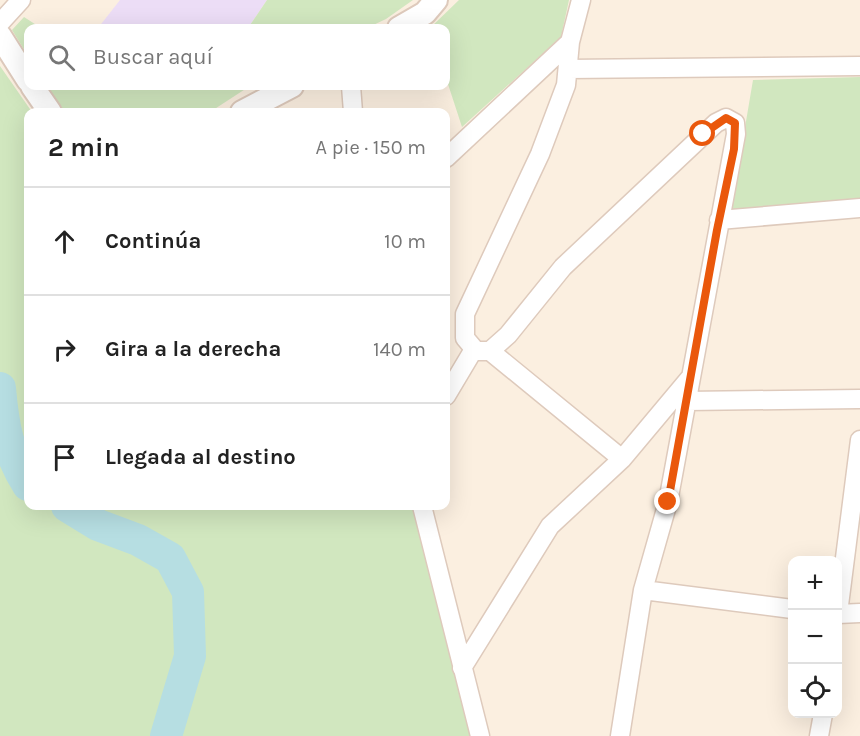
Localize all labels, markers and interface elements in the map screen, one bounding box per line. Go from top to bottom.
search box [24,24,450,90]
icon: search [45,41,78,74]
text: Buscar aquí [93,44,213,70]
route start [689,120,715,146]
text: 2 min [48,132,120,163]
text: A pie · 150 m [316,136,426,159]
icon: ahead [48,225,81,258]
text: Continúa [105,228,201,254]
text: 10 m [384,230,426,253]
icon: right [48,333,81,366]
text: Gira a la derecha [105,336,281,362]
text: 140 m [373,338,426,361]
icon: arrive [48,441,81,474]
text: Llegada al destino [105,444,296,470]
route end [654,488,680,514]
map controls [788,556,842,718]
button: + [788,556,842,610]
button: − [788,610,842,664]
button: locate [788,664,842,718]

